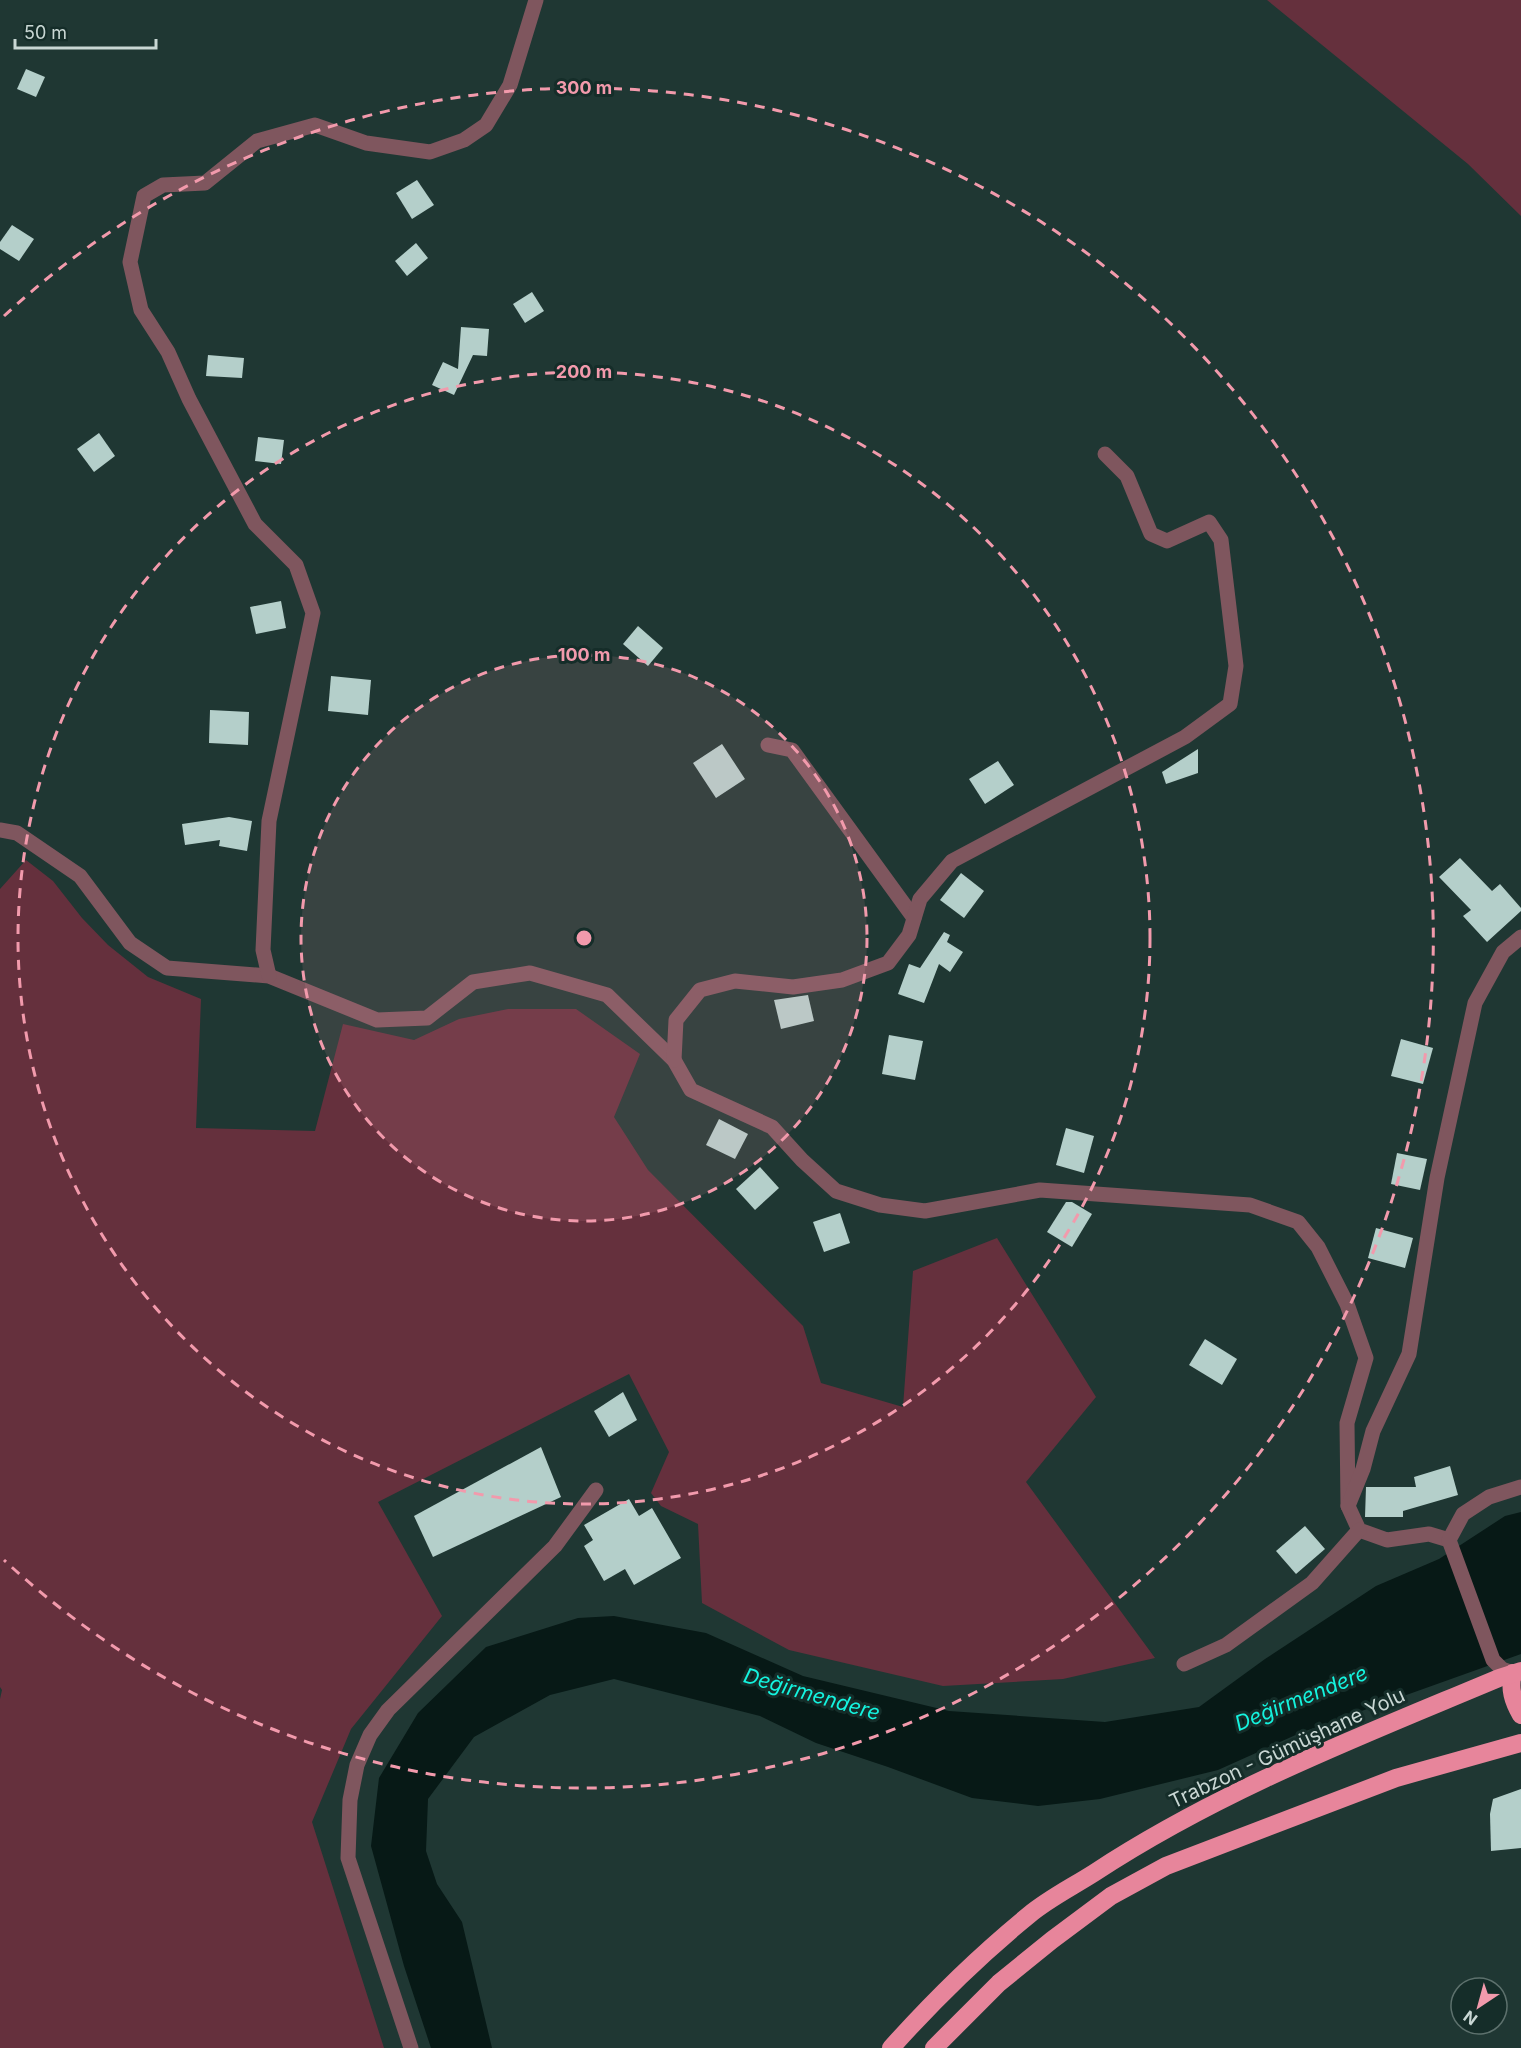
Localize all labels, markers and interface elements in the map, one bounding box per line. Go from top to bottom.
scale bar [15,12,156,50]
text: 50 m [24,22,67,43]
text: 300 m [556,77,612,98]
text: 200 m [556,361,612,382]
text: 100 m [558,644,610,665]
centre of rings [574,928,594,948]
water label: Değirmendere [1231,1660,1371,1736]
water label: Değirmendere [741,1663,883,1725]
street label: Trabzon - Gümüşhane Yolu [1165,1683,1409,1813]
north arrow [1449,1976,1509,2036]
text: N [1459,2006,1481,2030]

